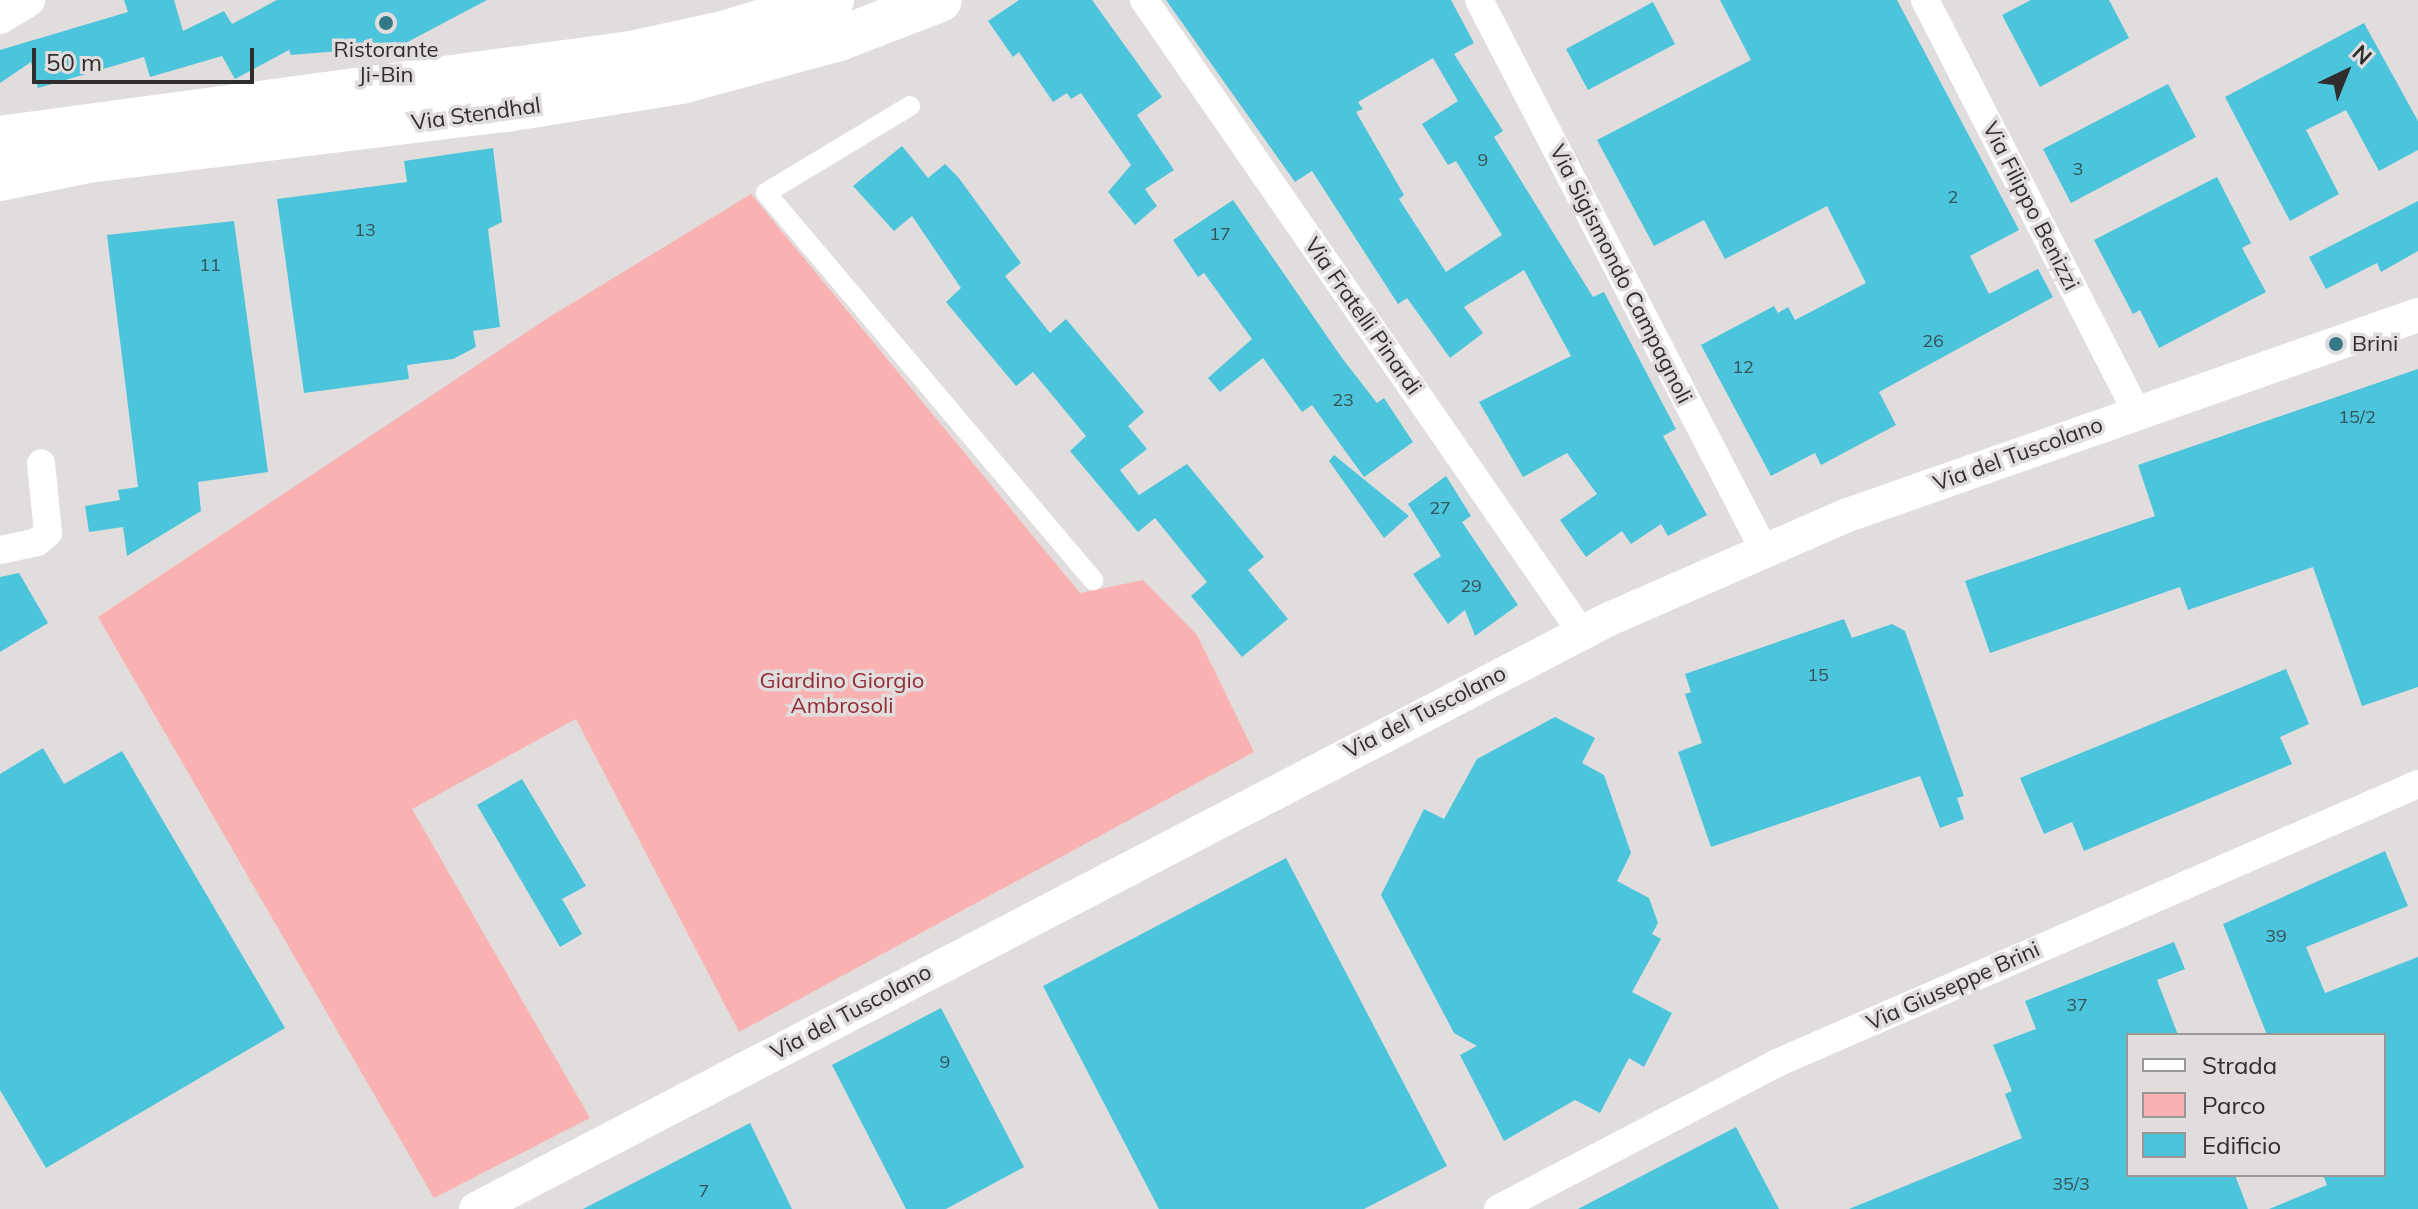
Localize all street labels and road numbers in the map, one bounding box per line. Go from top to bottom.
street label: Via Stendhal [410,92,542,136]
street label: Via Filippo Benizzi [1977,117,2085,295]
street label: Via Sigismondo Campagnoli [1544,140,1698,408]
street label: Via Fratelli Pinardi [1299,232,1427,400]
street label: Via del Tuscolano [1930,411,2106,497]
street label: Via del Tuscolano [1340,660,1510,764]
street label: Via Giuseppe Brini [1862,936,2044,1036]
street label: Via del Tuscolano [766,959,936,1065]

